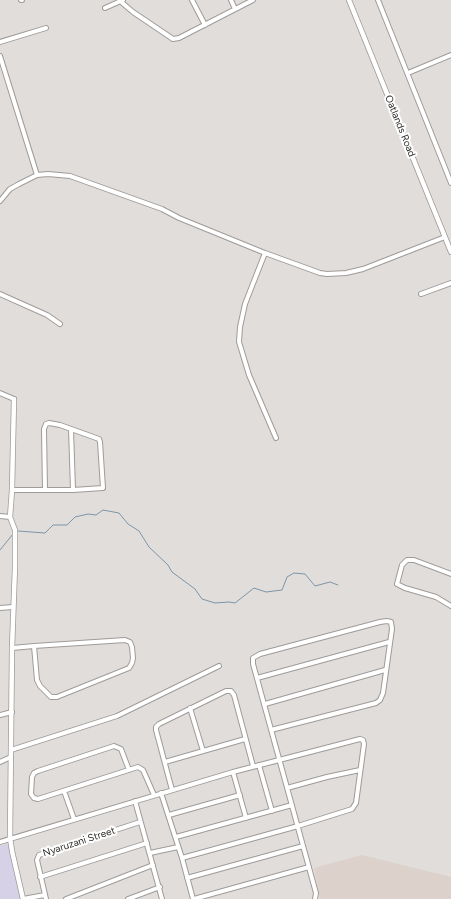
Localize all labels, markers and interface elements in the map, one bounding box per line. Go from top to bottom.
street label: Oatlands Road [382,93,418,159]
street label: Nyaruzani Street [41,825,117,859]

